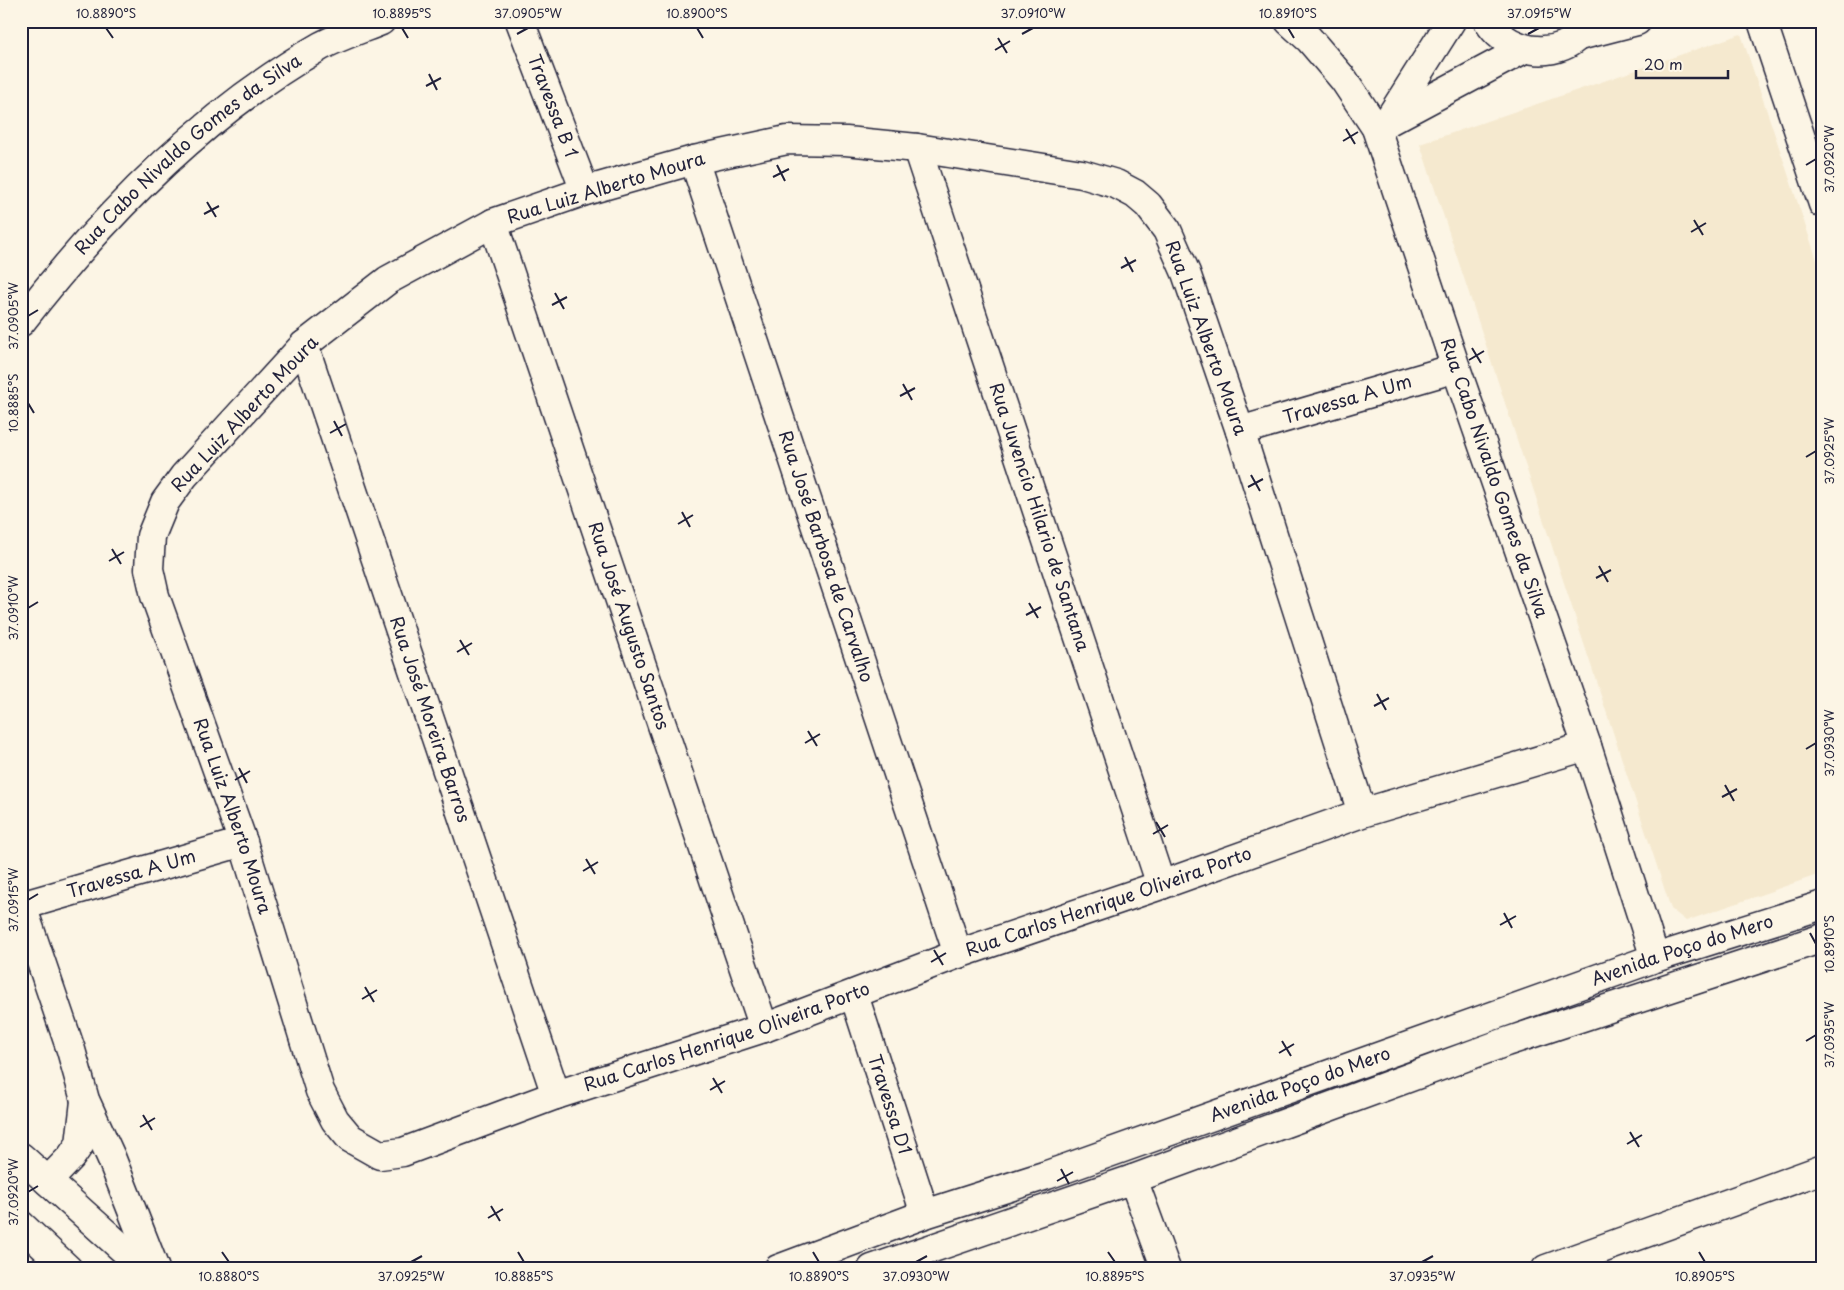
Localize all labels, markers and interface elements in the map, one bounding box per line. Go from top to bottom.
text: 10.8890°S [76,4,136,22]
text: 10.8895°S [372,4,432,22]
text: 37.0905°W [494,4,563,22]
text: 10.8900°S [666,4,728,22]
text: 37.0910°W [1000,4,1066,22]
text: 10.8910°S [1259,4,1317,22]
text: 37.0915°W [1507,4,1572,22]
street label: Rua Cabo Nivaldo Gomes da Silva [67,46,306,260]
scale bar [1636,48,1729,80]
street label: Travessa B 1 [522,50,586,161]
text: 20 m [1644,52,1683,75]
text: 37.0920°W [1820,124,1838,193]
street label: Rua Luiz Alberto Moura [503,144,708,230]
street label: Rua Luiz Alberto Moura [1160,236,1255,439]
text: 37.0905°W [4,281,22,350]
street label: Rua Luiz Alberto Moura [164,329,324,497]
street label: Rua Cabo Nivaldo Gomes da Silva [1435,334,1557,621]
street label: Travessa A Um [1279,367,1415,430]
text: 10.8885°S [4,373,22,433]
street label: Rua Juvencio Hilario de Santana [984,379,1098,655]
text: 37.0925°W [1820,417,1838,485]
street label: Rua José Barbosa de Carvalho [773,427,882,686]
street label: Rua José Augusto Santos [582,518,678,733]
text: 37.0910°W [4,575,22,641]
street label: Rua José Moreira Barros [384,612,478,826]
text: 37.0930°W [1820,709,1838,777]
street label: Rua Luiz Alberto Moura [188,714,279,917]
street label: Rua Carlos Henrique Oliveira Porto [962,839,1255,963]
street label: Travessa A Um [63,841,199,904]
text: 37.0915°W [4,867,22,932]
street label: Avenida Poço do Mero [1587,907,1776,992]
text: 10.8910°S [1820,915,1838,973]
street label: Rua Carlos Henrique Oliveira Porto [580,974,873,1097]
text: 37.0935°W [1820,1001,1838,1068]
street label: Avenida Poço do Mero [1206,1039,1394,1128]
street label: Travessa D1 [862,1051,920,1157]
text: 37.0920°W [4,1157,22,1226]
text: 10.8880°S [199,1267,259,1285]
text: 37.0925°W [378,1267,445,1285]
text: 10.8885°S [494,1267,554,1285]
text: 10.8890°S [789,1267,849,1285]
text: 37.0930°W [882,1267,950,1285]
text: 10.8895°S [1085,1267,1145,1285]
text: 37.0935°W [1389,1267,1456,1285]
text: 10.8905°S [1675,1267,1735,1285]

